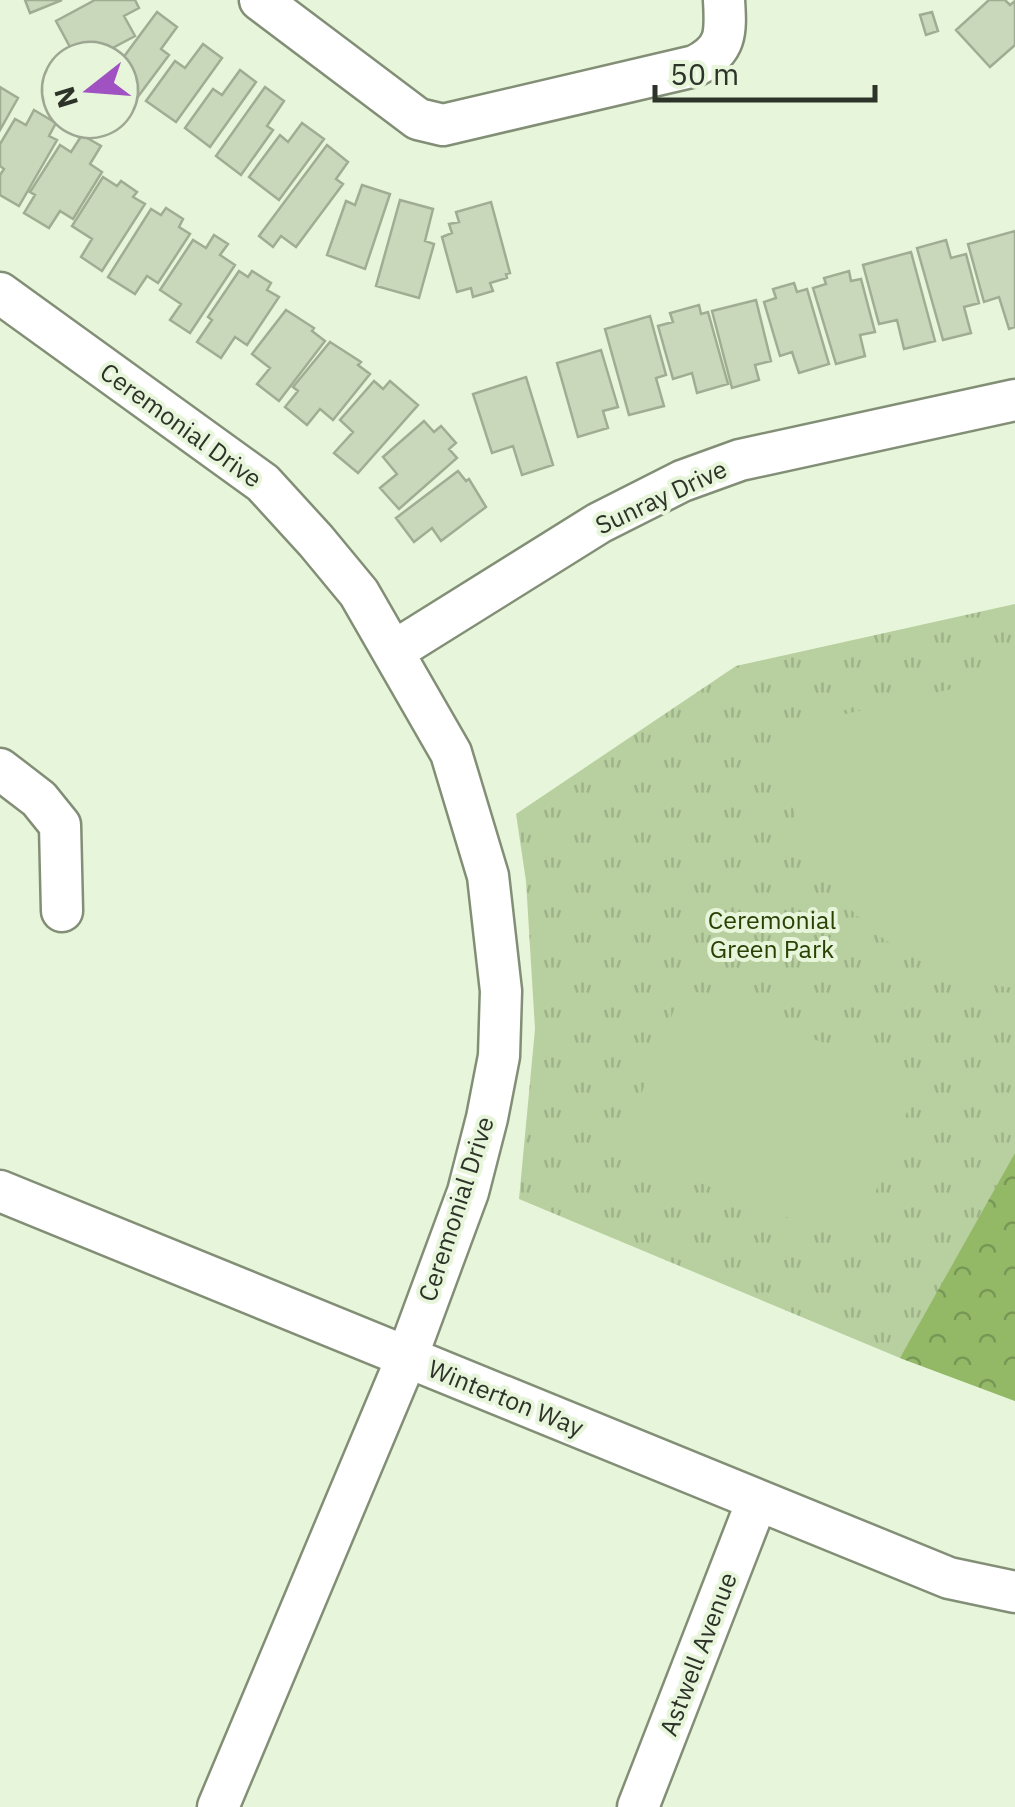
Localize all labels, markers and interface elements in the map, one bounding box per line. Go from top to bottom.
north arrow [40,40,140,140]
scale bar [655,40,875,102]
text: 50 m [670,54,739,93]
text: N [45,82,86,113]
street label: Ceremonial Drive [94,355,269,494]
street label: Sunray Drive [590,452,732,541]
park label: Ceremonial Green Park [708,903,836,965]
street label: Ceremonial Drive [410,1112,501,1305]
street label: Winterton Way [424,1351,589,1444]
street label: Astwell Avenue [651,1567,744,1740]

